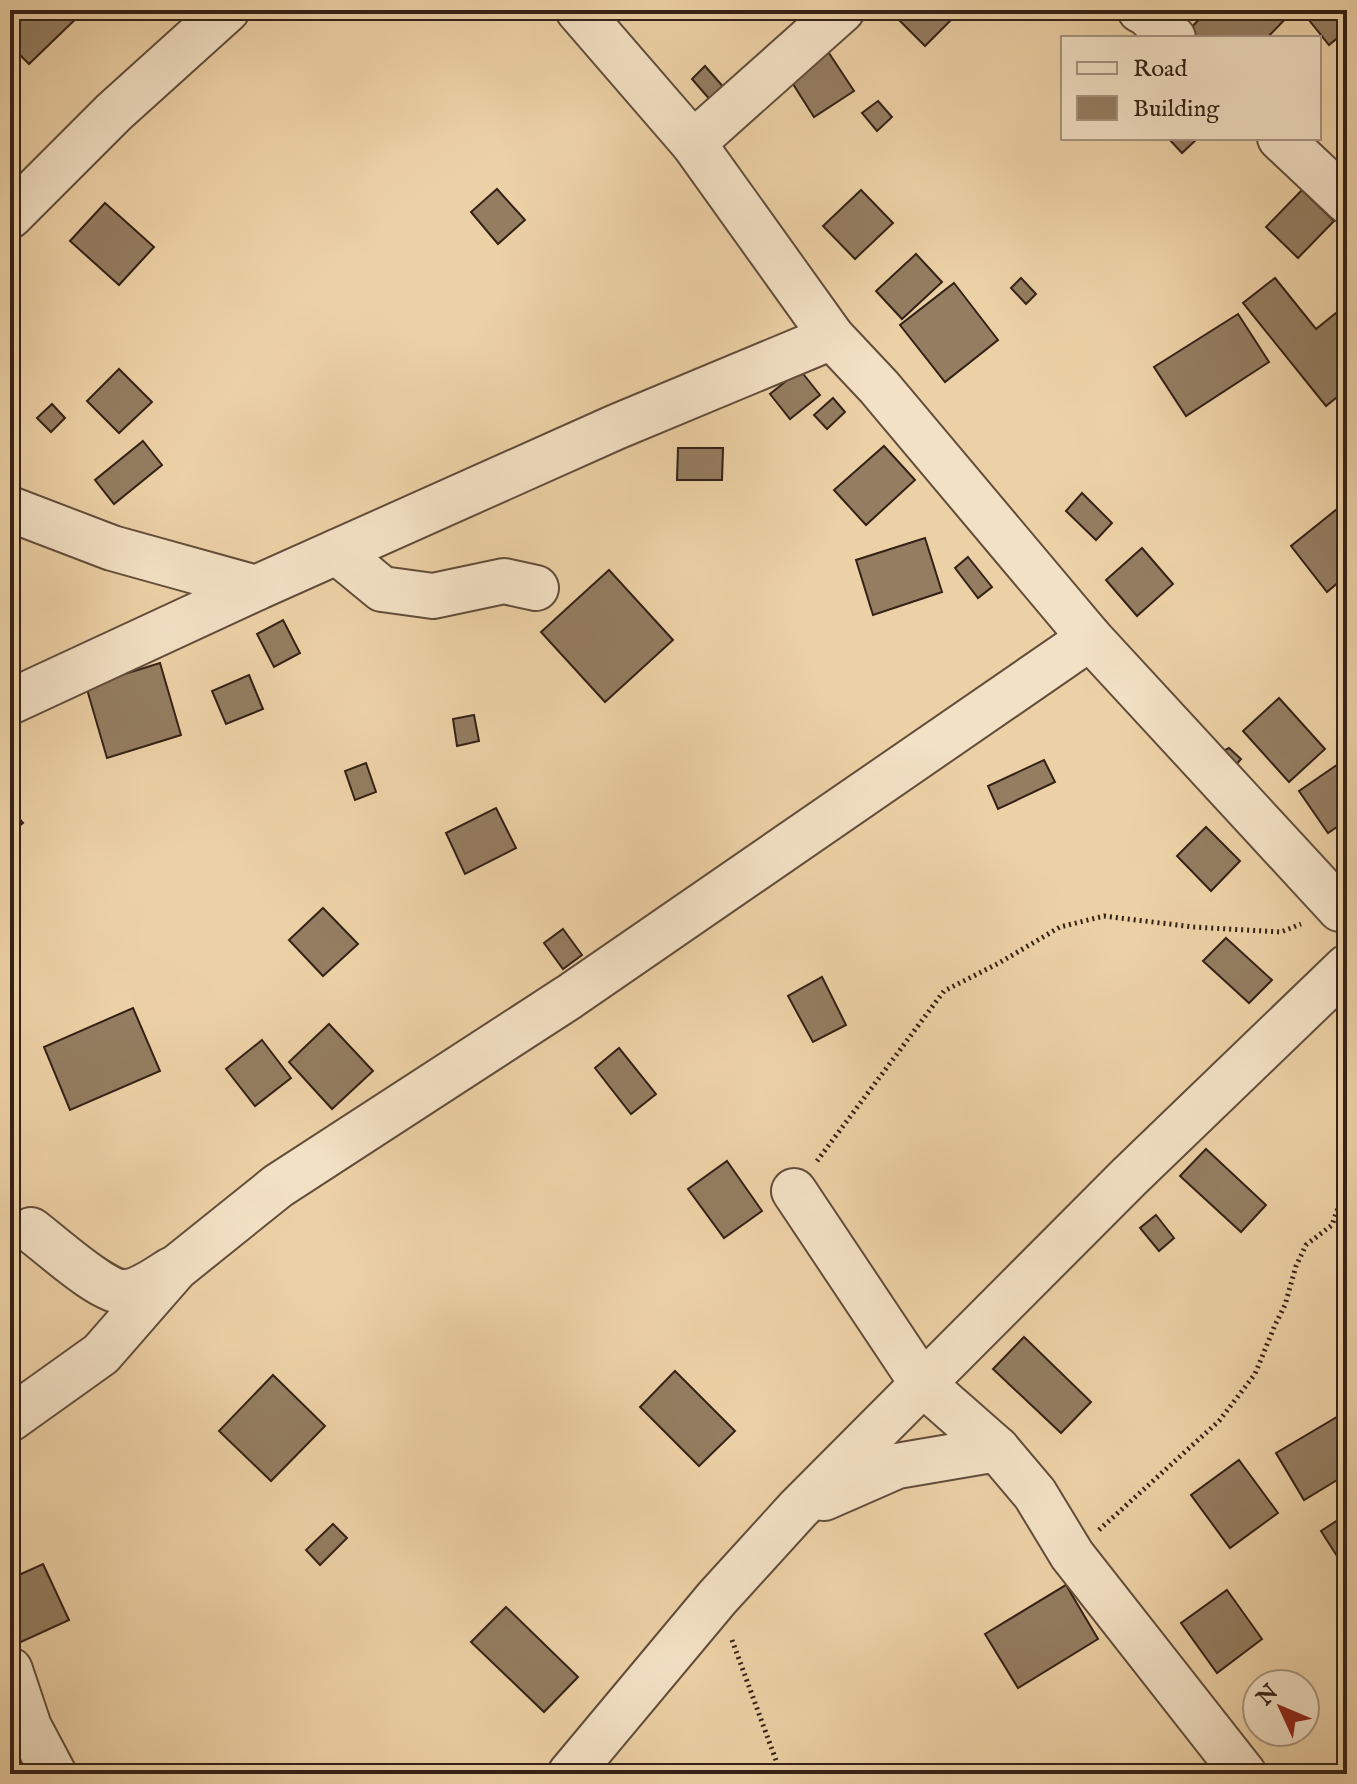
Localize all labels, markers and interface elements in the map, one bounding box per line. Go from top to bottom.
legend [1061,36,1321,140]
text: Road [1133,54,1187,85]
text: Building [1133,94,1220,125]
north arrow [1241,1668,1321,1748]
text: N [1251,1679,1285,1713]

